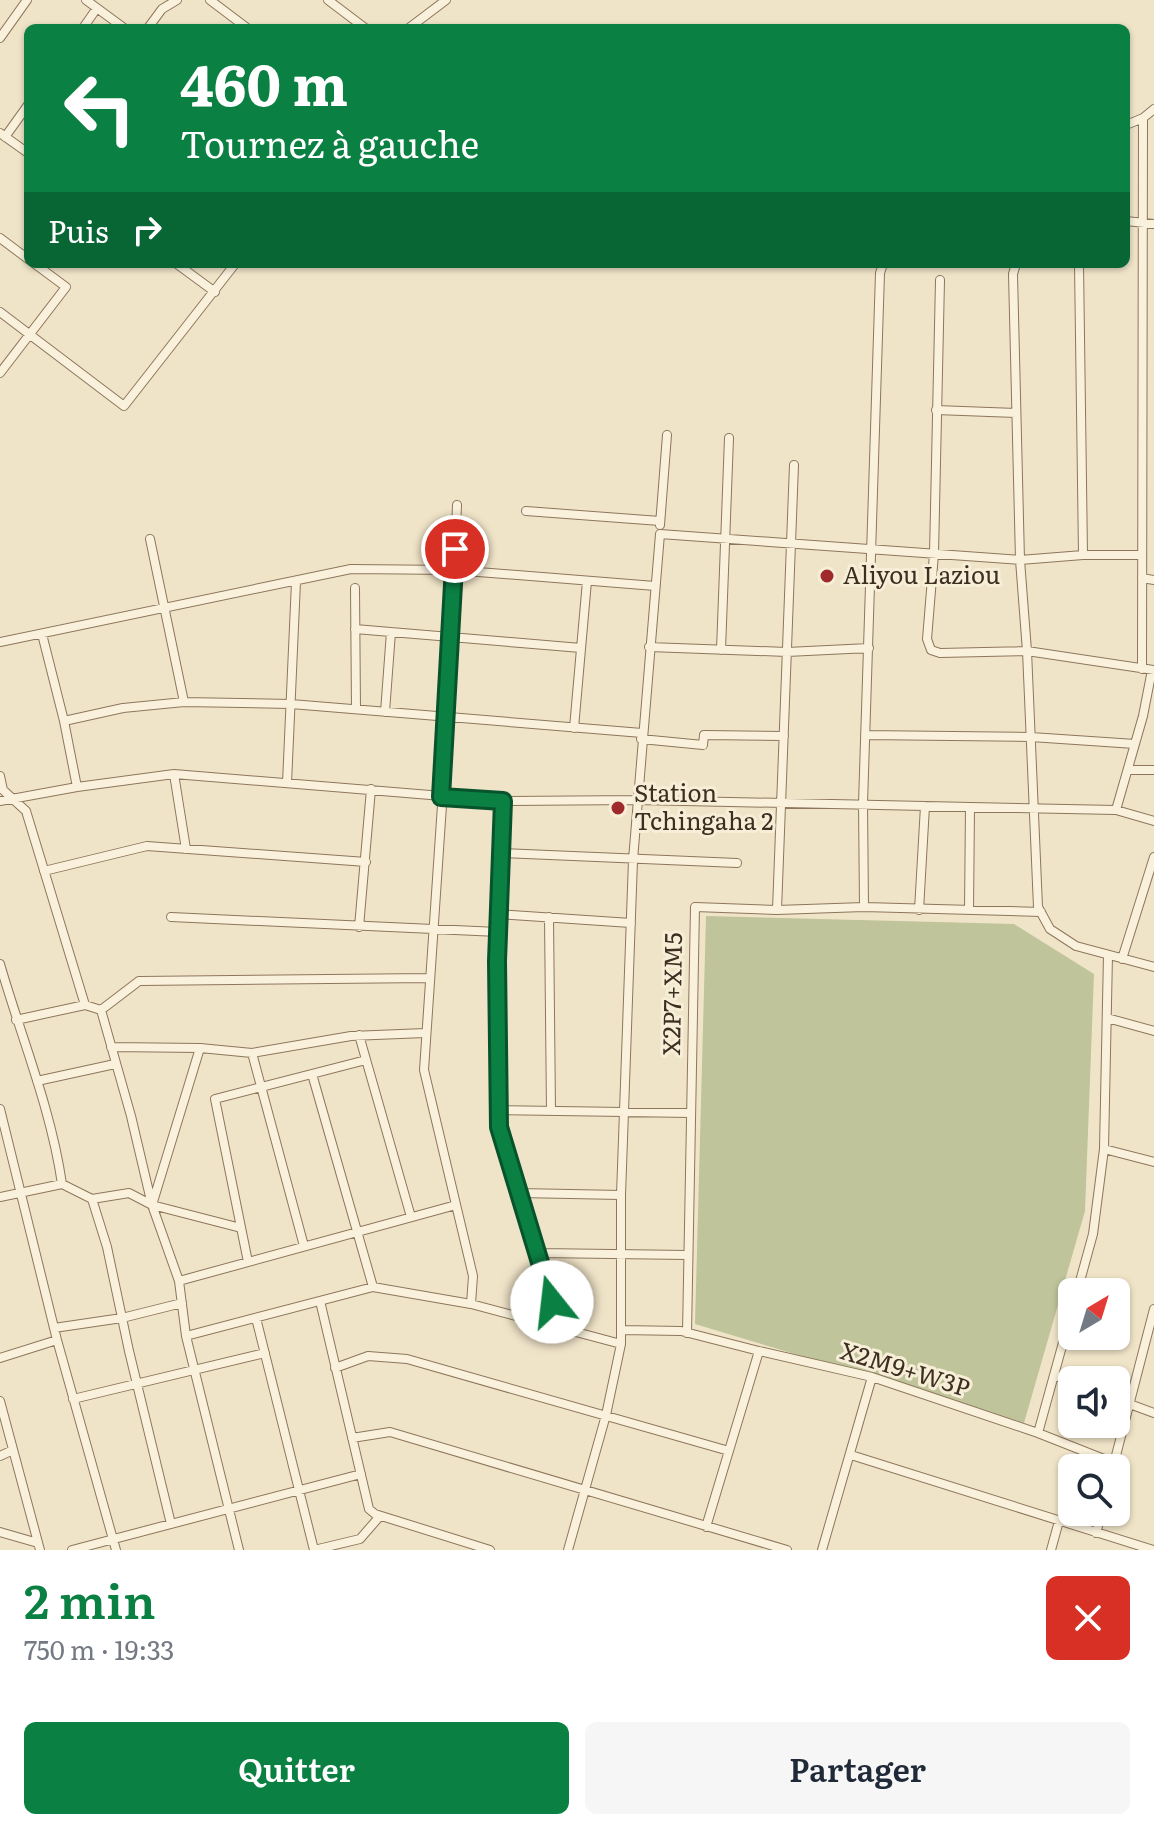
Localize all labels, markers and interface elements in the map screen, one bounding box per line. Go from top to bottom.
text: 460 m [180,40,348,123]
icon: left [48,56,152,160]
text: Tournez à gauche [180,116,479,169]
text: Puis [48,208,109,252]
icon: right [125,208,169,252]
pin [421,515,489,583]
icon: arrive [433,527,477,571]
place label: Aliyou Laziou [843,556,1000,591]
marker: Aliyou Laziou [818,567,836,585]
place label: Station Tchingaha 2 [634,774,774,837]
marker: Station Tchingaha 2 [609,799,627,817]
street label: X2P7+XM5 [652,932,689,1056]
position arrow [510,1260,594,1344]
north arrow [1058,1278,1130,1350]
map controls [1058,1278,1130,1526]
street label: X2M9+W3P [837,1331,975,1404]
button: sound [1058,1366,1130,1438]
button: search [1058,1454,1130,1526]
text: 2 min [24,1563,156,1634]
button: close [1046,1576,1130,1660]
text: 750 m · 19:33 [24,1629,174,1668]
button: Quitter [24,1722,569,1814]
button: Partager [585,1722,1130,1814]

